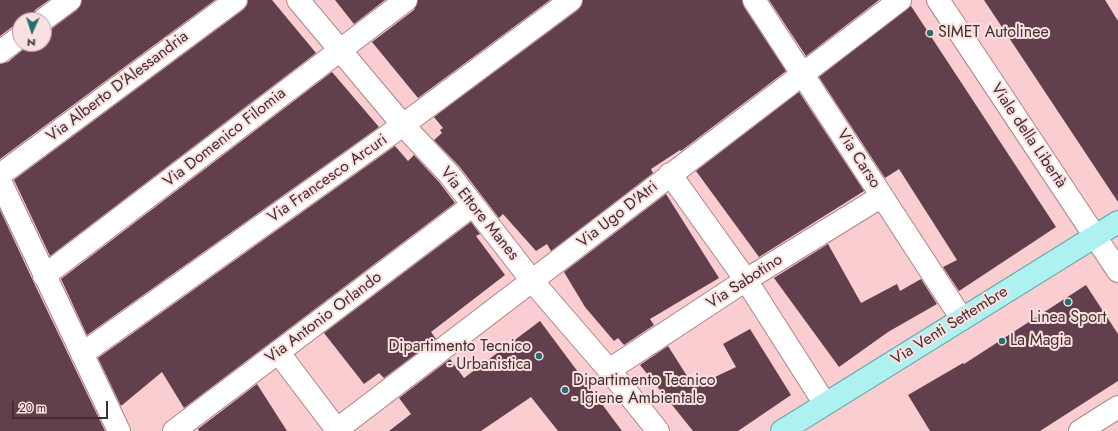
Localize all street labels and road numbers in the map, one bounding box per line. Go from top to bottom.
street label: Via Alberto D'Alessandria [43,27,193,147]
street label: Viale della Libertà [986,80,1070,192]
street label: Via Domenico Filomia [160,84,290,192]
street label: Via Carso [832,126,884,192]
street label: Via Francesco Arcuri [265,131,391,227]
street label: Via Ettore Manes [436,163,522,265]
street label: Via Ugo D'Atri [574,178,662,252]
street label: Via Sabotino [703,250,787,314]
street label: Via Antonio Orlando [262,268,386,368]
street label: Via Venti Settembre [888,282,1012,370]

